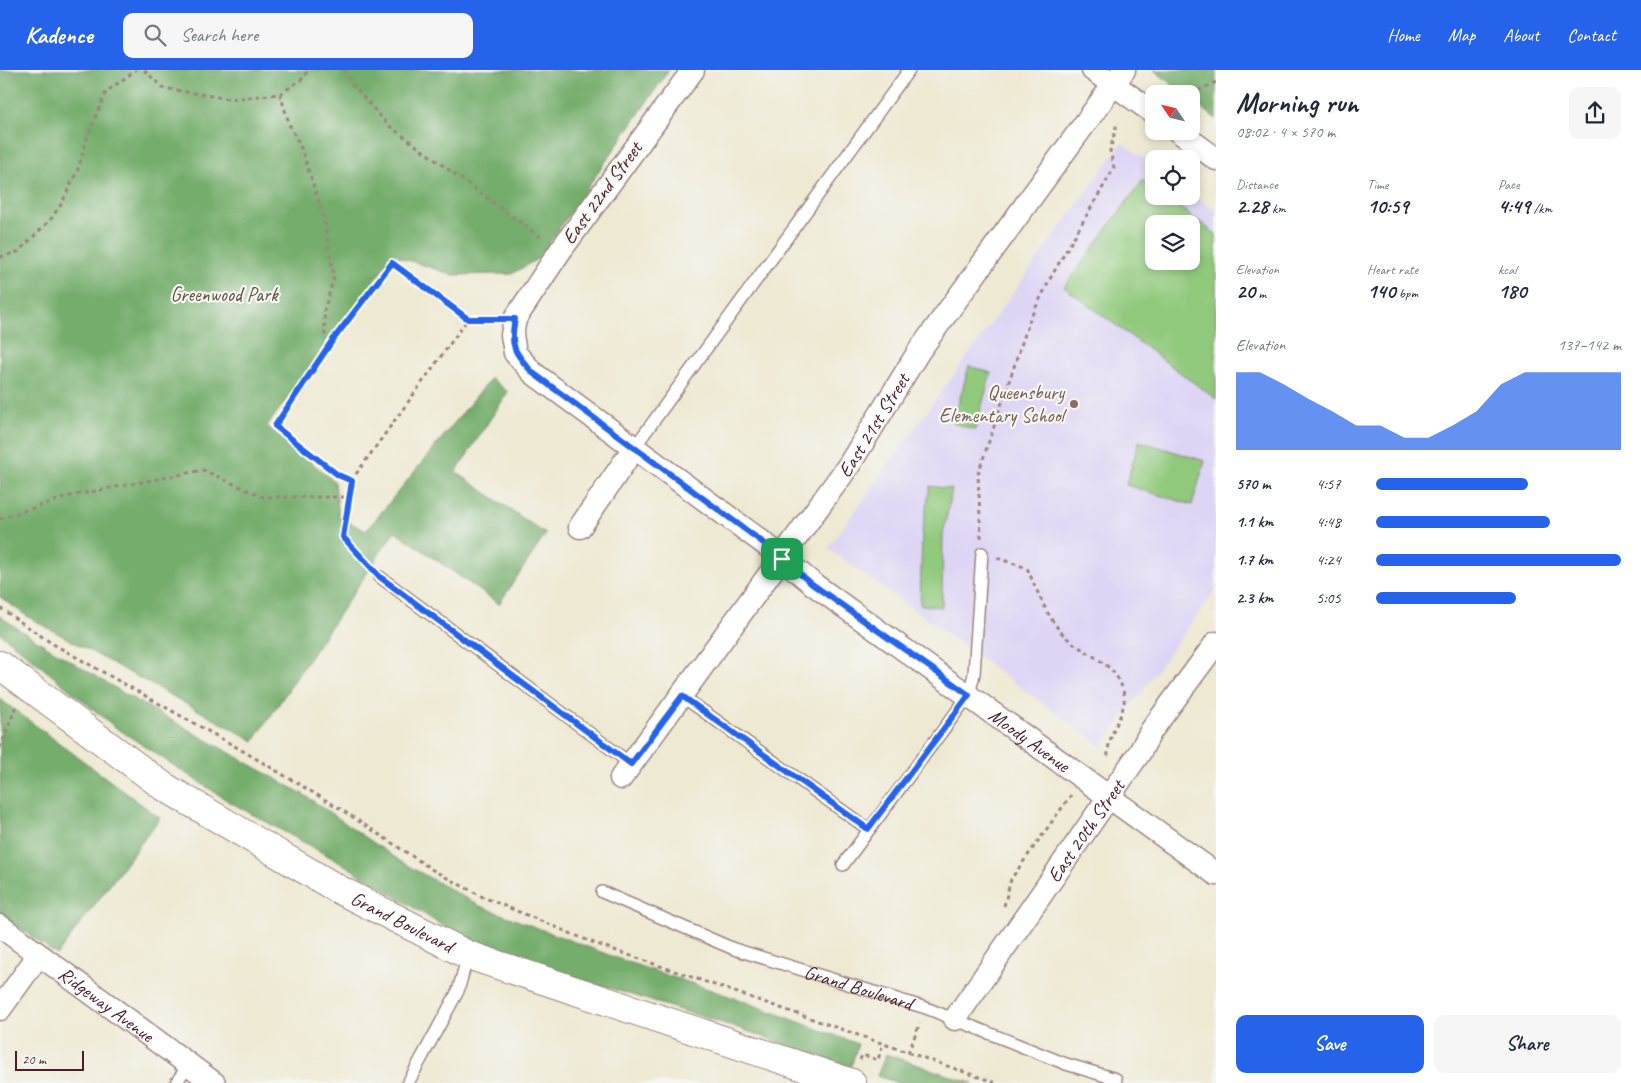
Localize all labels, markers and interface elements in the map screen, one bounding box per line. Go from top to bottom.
search box [123,13,473,58]
text: Kadence [25,20,93,50]
icon: search [141,21,169,49]
text: Search here [181,23,258,47]
text: Home [1387,24,1420,46]
text: Map [1448,24,1475,46]
text: About [1503,24,1539,46]
text: Contact [1567,24,1616,46]
north arrow [1145,85,1200,140]
map controls [1145,85,1200,270]
text: Morning run [1236,85,1358,120]
button: share [1569,87,1621,139]
text: 08:02 · 4 × 570 m [1236,122,1335,142]
street label: East 22nd Street [556,135,649,249]
button: locate [1145,150,1200,205]
text: Distance [1236,176,1278,193]
text: Time [1367,176,1388,193]
text: Pace [1498,176,1520,193]
text: 2.28 [1236,193,1269,219]
text: 10:59 [1367,193,1408,219]
text: 4:49 [1498,193,1530,219]
text: km [1269,200,1286,217]
text: /km [1530,200,1552,217]
button: layers [1145,215,1200,270]
text: Elevation [1236,261,1279,278]
text: Heart rate [1367,261,1418,278]
text: kcal [1498,261,1517,278]
text: 20 [1236,278,1255,304]
text: 140 [1367,278,1395,304]
text: 180 [1498,278,1526,304]
park label: Greenwood Park [171,282,279,307]
text: m [1255,285,1266,302]
text: bpm [1395,285,1418,302]
text: Elevation [1236,335,1285,355]
text: 137–142 m [1558,335,1621,355]
street label: East 21st Street [832,367,916,482]
place label: Queensbury Elementary School [939,380,1068,428]
marker: Queensbury Elementary School [1068,398,1080,410]
text: 570 m [1236,474,1270,494]
text: 4:57 [1316,474,1341,494]
text: 1.1 km [1236,512,1273,532]
text: 4:48 [1316,512,1341,532]
pin [761,538,803,580]
icon: arrive [768,545,796,573]
text: 1.7 km [1236,550,1273,570]
text: 4:24 [1316,550,1341,570]
text: 2.3 km [1236,588,1273,608]
text: 5:05 [1316,588,1341,608]
street label: Moody Avenue [984,702,1076,778]
street label: East 20th Street [1041,773,1131,887]
street label: Grand Boulevard [347,885,460,959]
street label: Grand Boulevard [801,959,919,1017]
street label: Ridgeway Avenue [54,961,160,1048]
button: Save [1236,1015,1424,1073]
button: Share [1434,1015,1621,1073]
scale bar [15,1048,84,1071]
text: 20 m [22,1051,46,1068]

